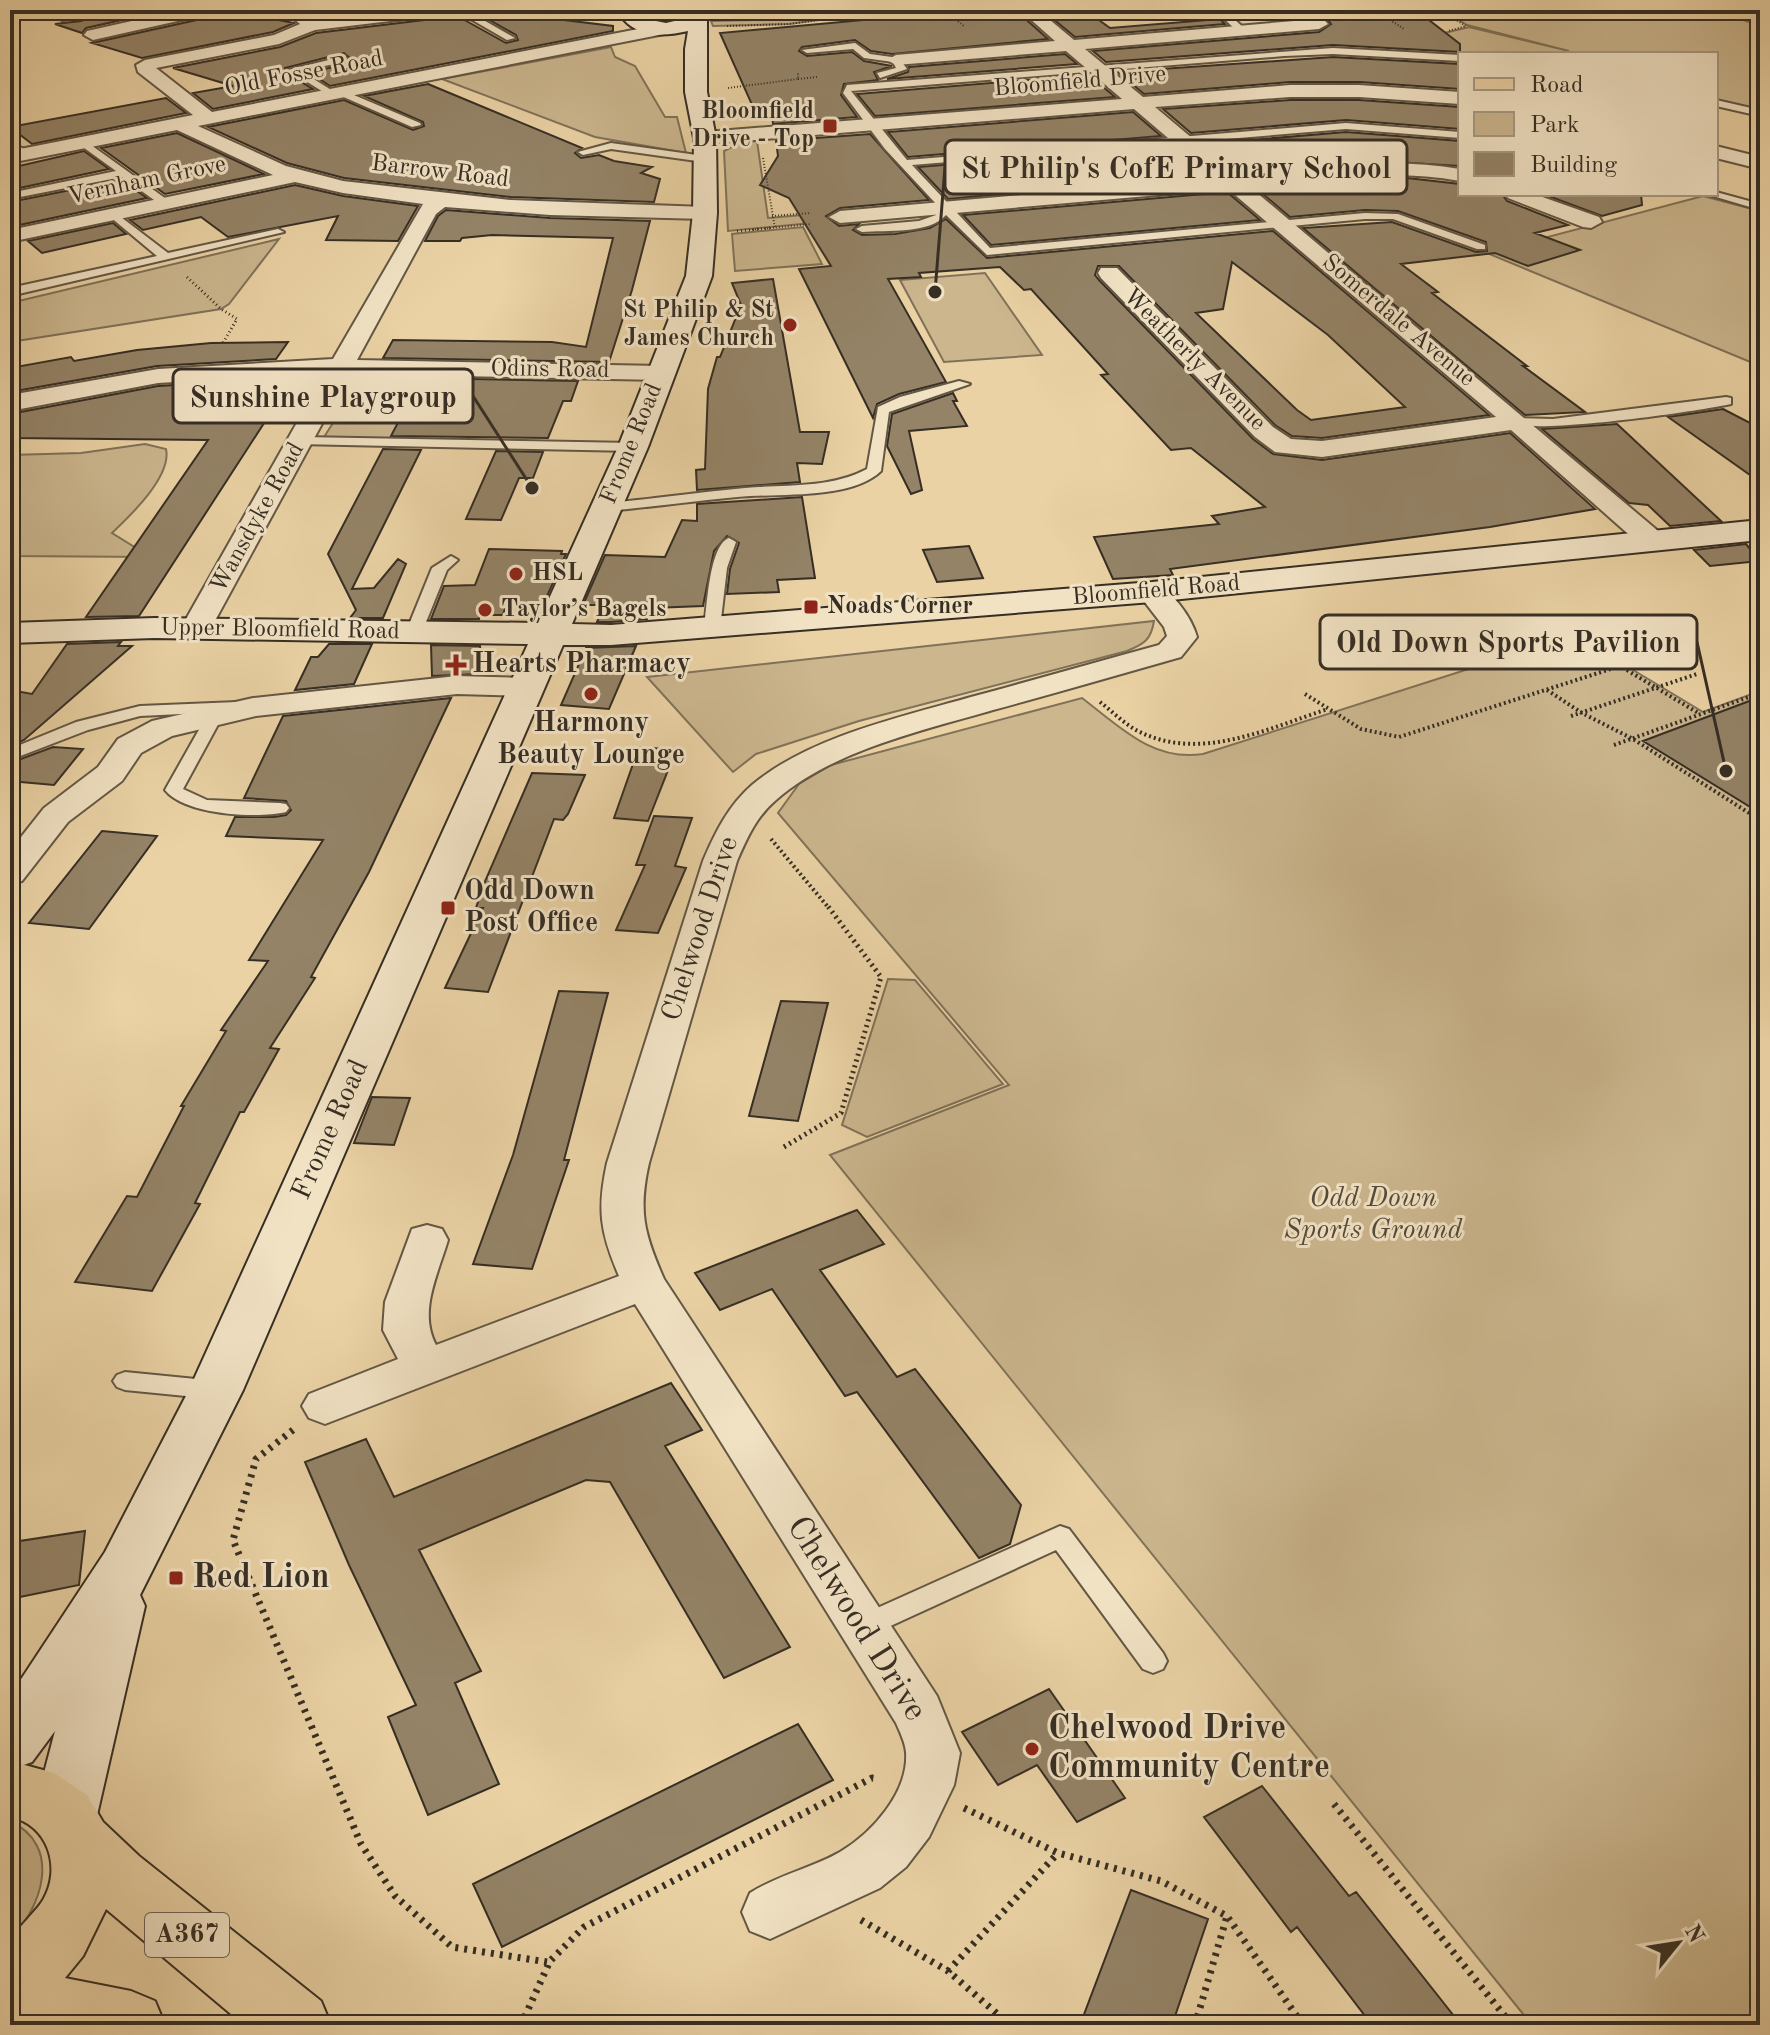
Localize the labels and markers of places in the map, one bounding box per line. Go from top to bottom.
place label: Bloomfield Drive - Top [692,100,814,152]
marker: Bloomfield Drive - Top [821,117,839,135]
callout: St Philip's CofE Primary School [945,140,1407,194]
place label: St Philip & St James Church [623,299,774,351]
marker: St Philip & St James Church [781,316,799,334]
callout: Sunshine Playgroup [173,369,473,423]
place label: HSL [532,562,583,586]
marker: HSL [507,565,525,583]
place label: Noads Corner [827,595,973,619]
place label: Taylor’s Bagels [501,598,666,622]
marker: Noads Corner [802,598,820,616]
marker: Taylor’s Bagels [476,601,494,619]
callout: Old Down Sports Pavilion [1320,615,1697,669]
place label: Hearts Pharmacy [472,651,691,679]
marker: Hearts Pharmacy [447,656,465,674]
marker: Harmony Beauty Lounge [582,685,600,703]
place label: Harmony Beauty Lounge [497,710,685,770]
place label: Odd Down Post Office [464,878,598,938]
marker: Odd Down Post Office [439,899,457,917]
place label: Red Lion [192,1561,330,1595]
marker: Red Lion [167,1569,185,1587]
place label: Chelwood Drive Community Centre [1048,1712,1330,1785]
marker: Chelwood Drive Community Centre [1023,1740,1041,1758]

